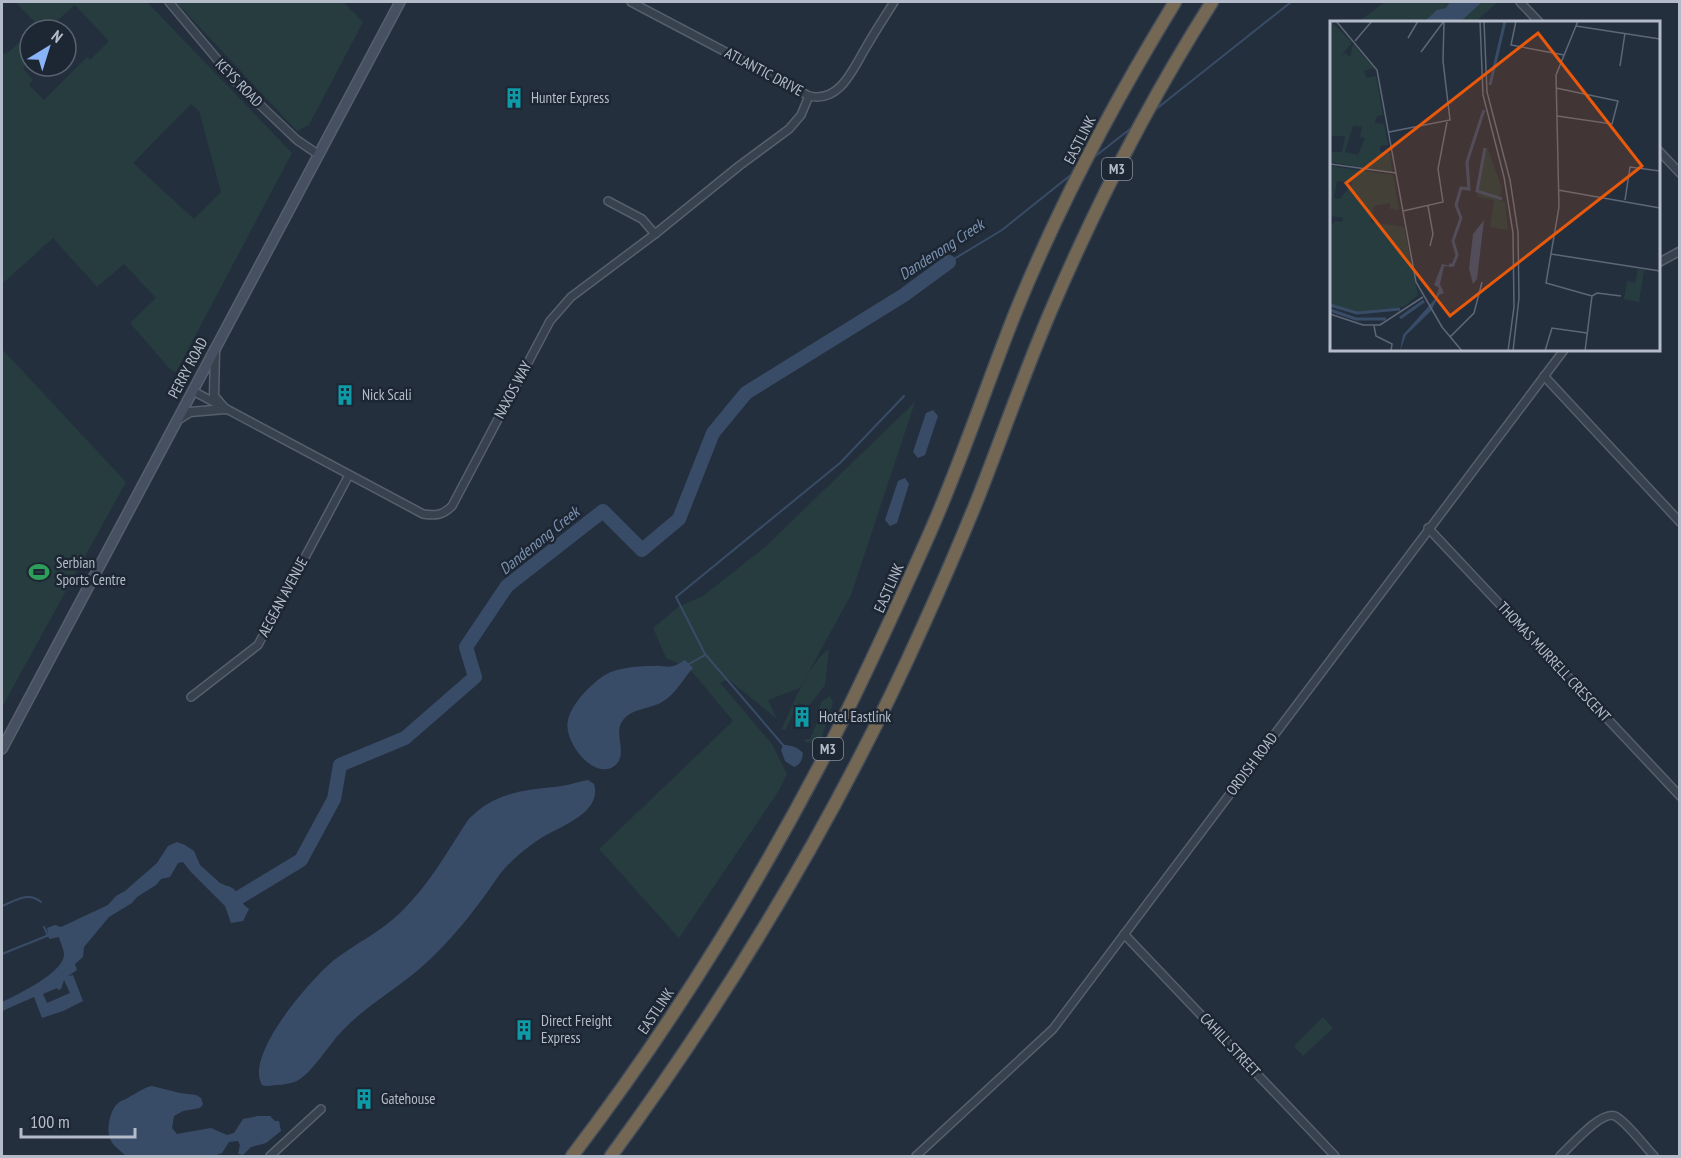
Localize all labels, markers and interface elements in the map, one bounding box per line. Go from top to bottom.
north arrow [18,18,78,78]
inset map [1330,21,1660,351]
text: N [48,26,67,47]
street label: ATLANTIC DRIVE [722,43,807,100]
street label: KEYS ROAD [212,54,267,111]
building icon: Hunter Express [502,86,526,110]
place label: Hunter Express [531,88,609,107]
street label: EASTLINK [1059,112,1100,167]
road number: M3 [1102,158,1132,180]
water label: Dandenong Creek [895,213,989,284]
street label: PERRY ROAD [164,334,212,402]
street label: NAXOS WAY [490,358,536,422]
building icon: Nick Scali [333,383,357,407]
place label: Nick Scali [362,385,412,404]
water label: Dandenong Creek [495,500,585,578]
place label: Serbian Sports Centre [56,553,126,589]
street label: AEGEAN AVENUE [254,554,311,640]
sports icon: Serbian Sports Centre [27,560,51,584]
street label: EASTLINK [869,560,908,615]
street label: THOMAS MURRELL CRESCENT [1494,598,1615,726]
building icon: Hotel Eastlink [790,705,814,729]
place label: Hotel Eastlink [819,707,891,726]
street label: ORDISH ROAD [1222,728,1282,799]
road number: M3 [813,738,843,760]
street label: EASTLINK [633,983,678,1038]
street label: CAHILL STREET [1196,1009,1265,1081]
place label: Direct Freight Express [541,1011,612,1047]
building icon: Direct Freight Express [512,1018,536,1042]
building icon: Gatehouse [352,1087,376,1111]
place label: Gatehouse [381,1089,435,1108]
scale bar [21,1101,135,1139]
text: 100 m [30,1110,70,1133]

